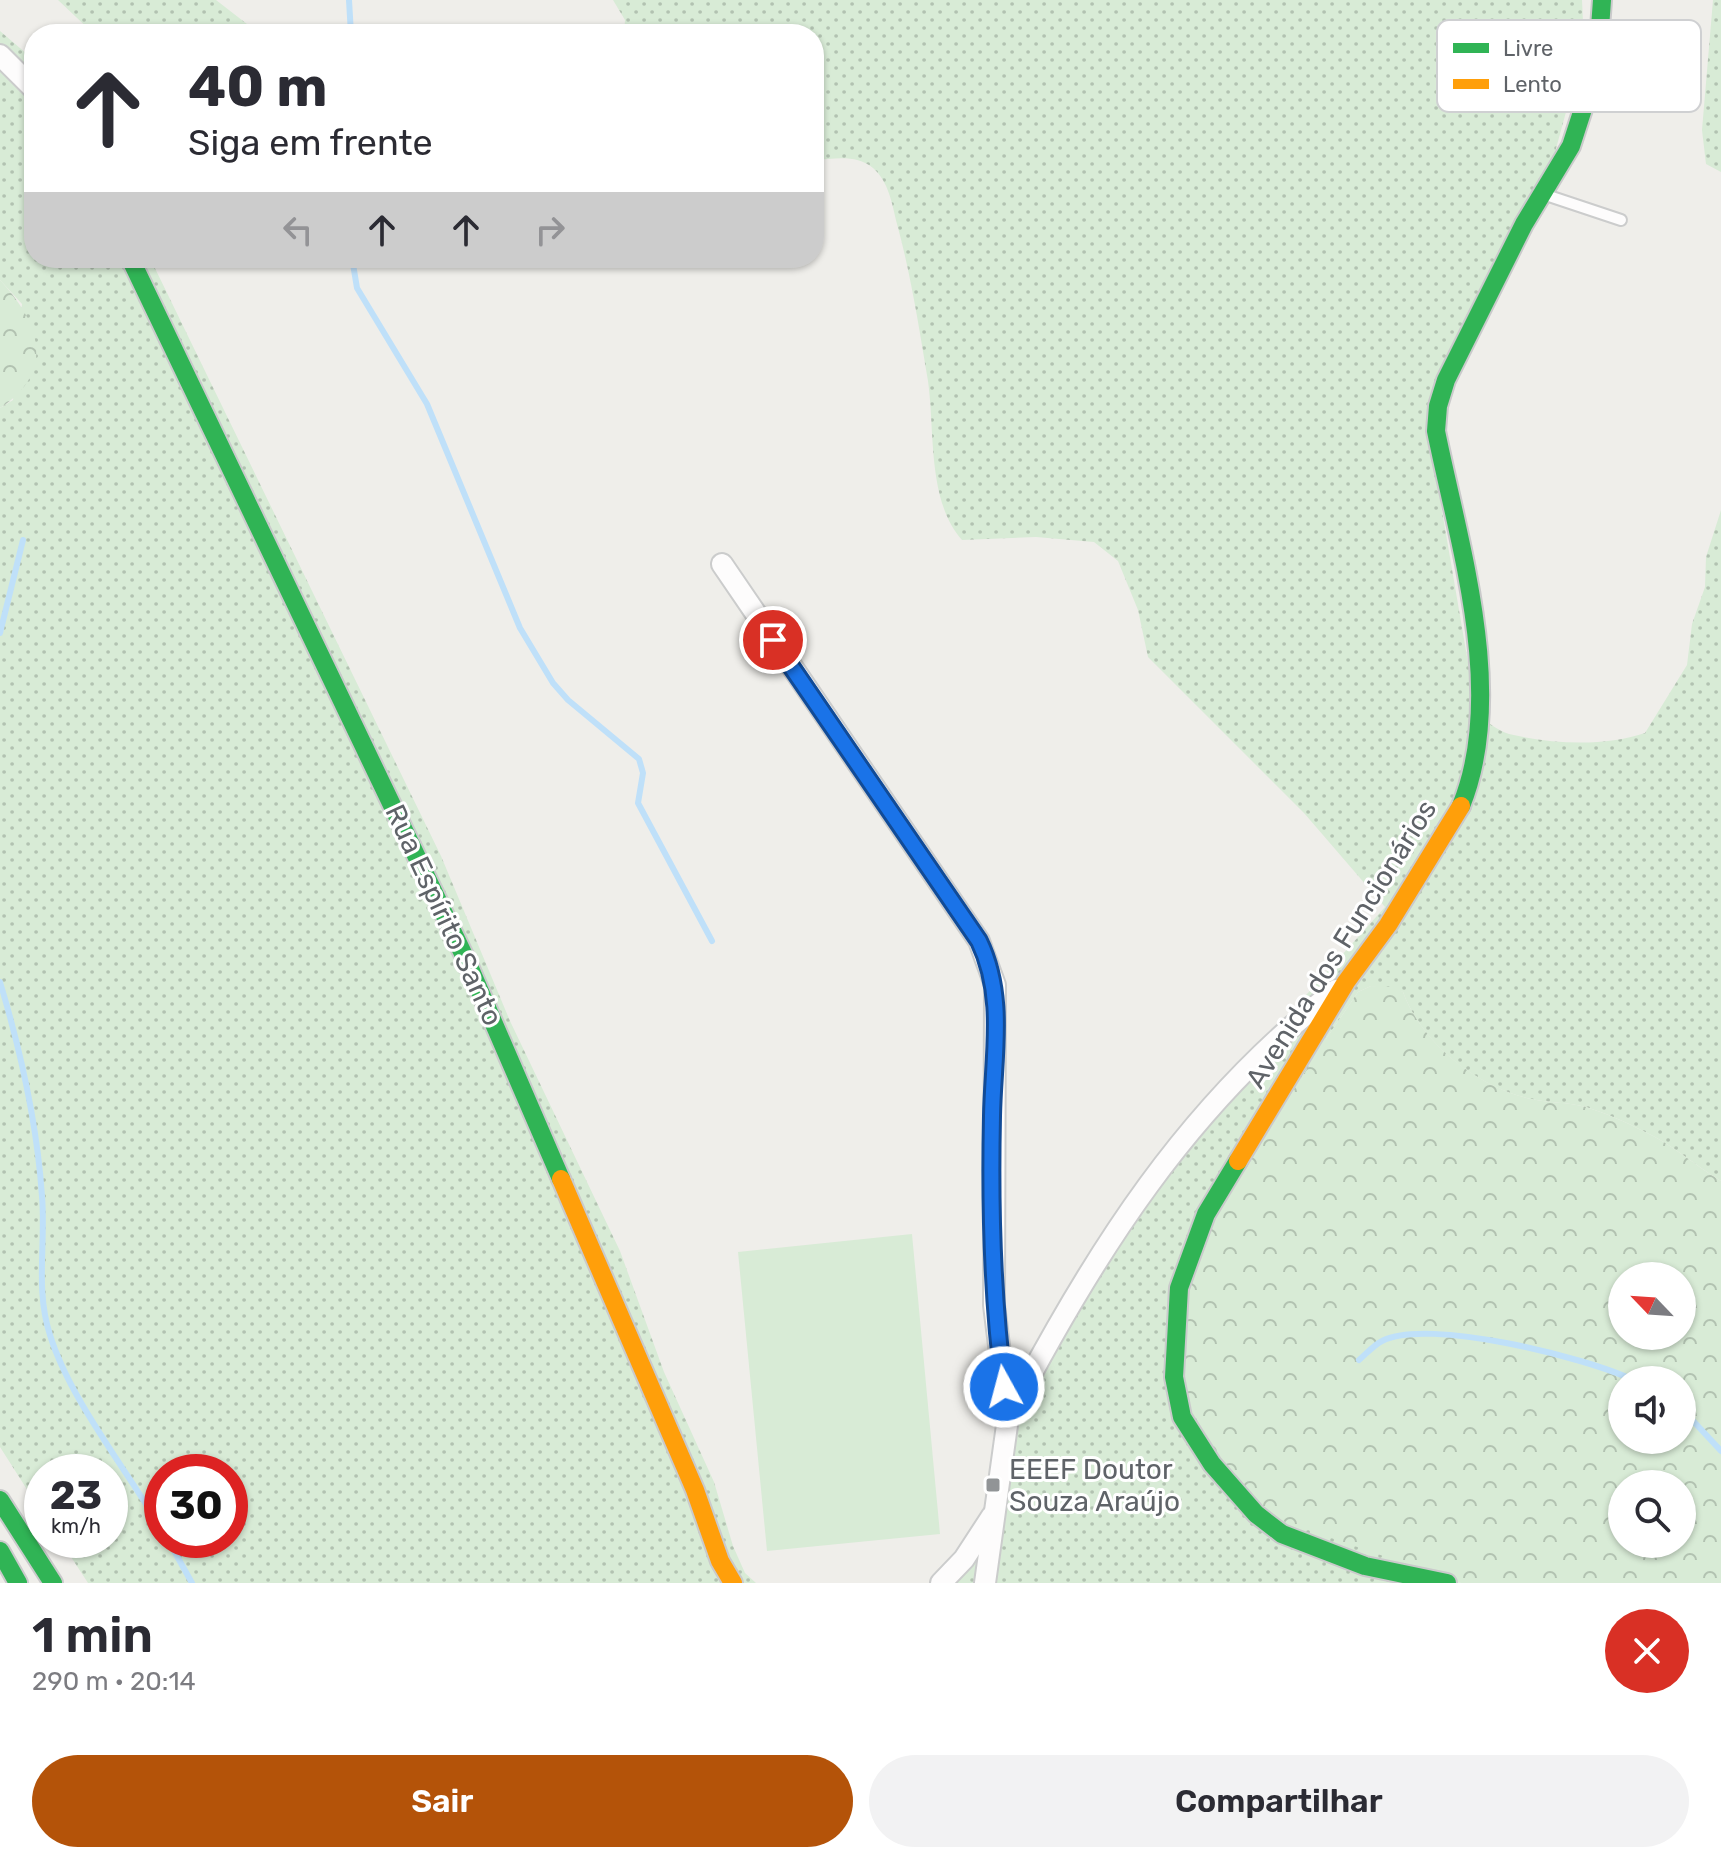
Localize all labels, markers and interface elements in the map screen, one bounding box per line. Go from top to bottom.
legend [1437,20,1701,112]
text: Livre [1503,35,1553,62]
text: 40 m [188,54,328,120]
icon: ahead [56,56,160,160]
text: Lento [1503,71,1562,98]
text: Siga em frente [188,121,433,164]
icon: left [276,208,320,252]
icon: ahead [360,208,404,252]
icon: ahead [444,208,488,252]
icon: right [528,208,572,252]
pin [739,606,807,674]
icon: arrive [751,618,795,662]
street label: Avenida dos Funcionários [1239,794,1443,1094]
street label: Rua Espírito Santo [378,799,510,1031]
north arrow [1608,1262,1696,1350]
map controls [1608,1262,1696,1558]
position arrow [962,1345,1046,1429]
button: sound [1608,1366,1696,1454]
place label: EEEF Doutor Souza Araújo [1009,1453,1180,1518]
speed limit sign: 30 [144,1454,248,1558]
button: search [1608,1470,1696,1558]
text: 23 [50,1472,102,1519]
marker: EEEF Doutor Souza Araújo [984,1476,1002,1494]
text: km/h [51,1514,101,1538]
text: 1 min [32,1607,153,1664]
button: close [1605,1609,1689,1693]
text: 290 m · 20:14 [32,1666,196,1697]
button: Sair [32,1755,853,1847]
button: Compartilhar [869,1755,1689,1847]

